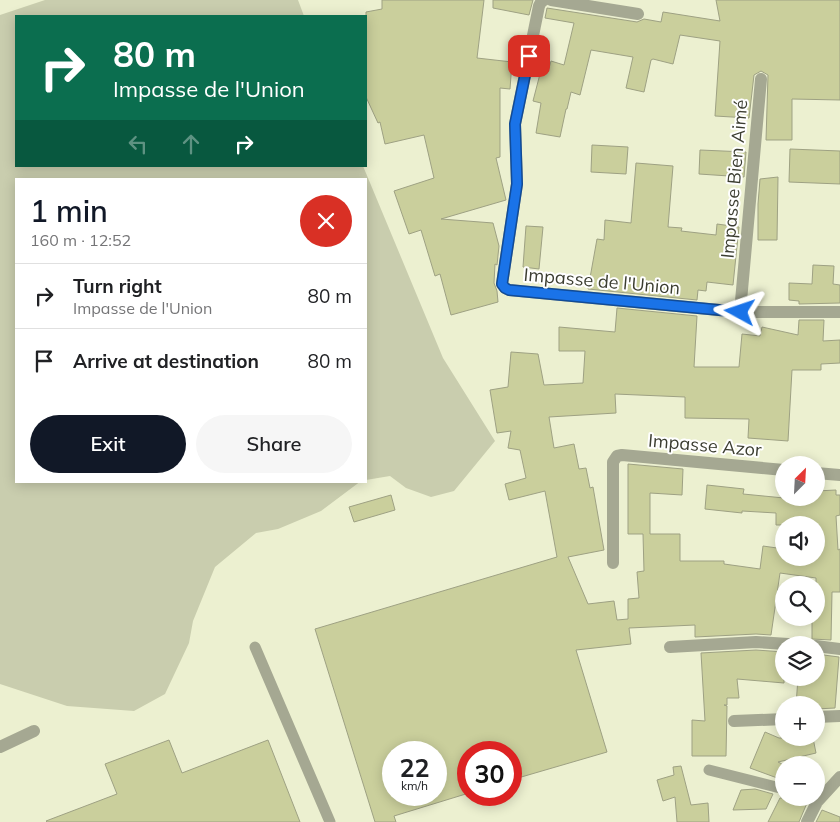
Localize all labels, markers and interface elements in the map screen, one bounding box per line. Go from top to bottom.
text: 80 m [113,32,196,76]
icon: right [30,35,95,100]
pin [508,35,550,77]
icon: arrive [515,42,543,70]
text: Impasse de l'Union [113,75,305,103]
street label: Impasse Bien Aimé [716,99,752,259]
icon: left [124,130,152,158]
icon: ahead [177,130,205,158]
icon: right [230,130,258,158]
text: 1 min [30,192,108,230]
button: close [300,195,352,247]
text: 160 m · 12:52 [30,230,131,250]
street label: Impasse de l'Union [523,263,681,299]
text: Turn right [73,274,162,298]
icon: right [30,282,58,310]
text: 80 m [308,284,352,308]
position arrow [713,285,765,337]
text: Impasse de l'Union [73,298,212,318]
icon: arrive [30,347,58,375]
text: Arrive at destination [73,349,259,373]
text: 80 m [308,349,352,373]
button: Exit [30,415,186,473]
button: Share [196,415,352,473]
street label: Impasse Azor [647,429,763,461]
north arrow [775,456,825,506]
map controls [775,456,825,806]
button: sound [775,516,825,566]
button: search [775,576,825,626]
button: layers [775,636,825,686]
button: + [775,696,825,746]
speed limit sign: 30 [457,741,522,806]
text: 22 [399,752,430,783]
button: − [775,756,825,806]
text: km/h [401,778,428,793]

